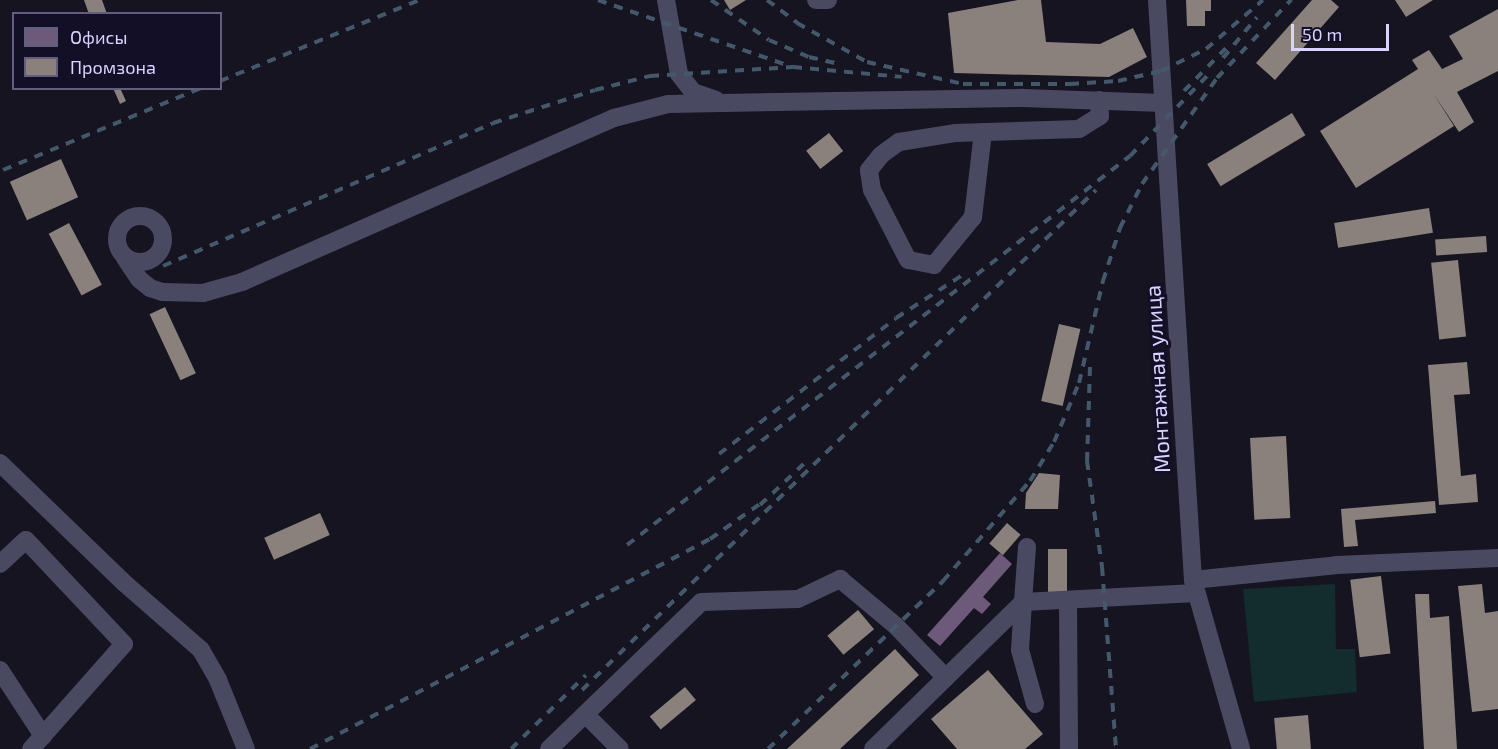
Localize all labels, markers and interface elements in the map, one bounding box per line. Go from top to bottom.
legend [12,12,222,90]
scale bar [1294,12,1392,50]
text: 50 m [1302,23,1342,45]
text: Офисы [70,26,127,48]
text: Промзона [70,56,156,78]
street label: Монтажная улица [1139,284,1175,474]

